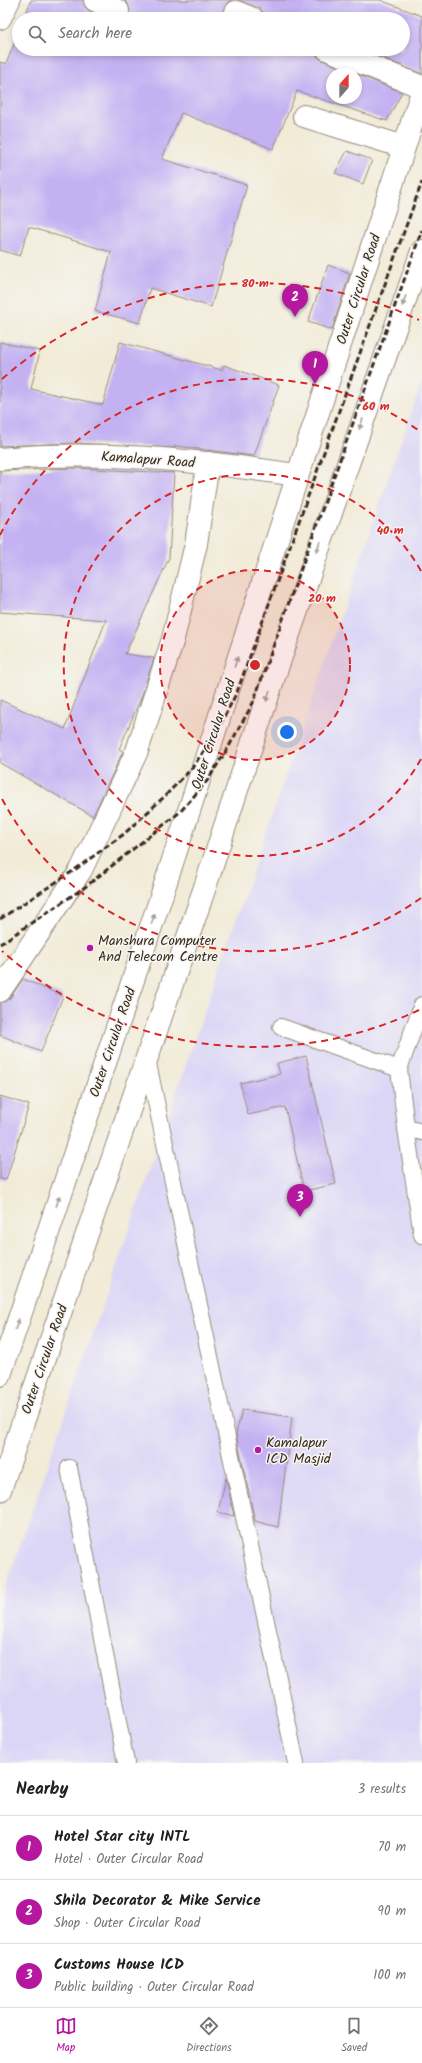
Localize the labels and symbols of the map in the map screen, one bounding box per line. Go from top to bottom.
north arrow [326,68,362,104]
street label: Outer Circular Road [331,230,387,347]
text: 80 m [241,274,269,293]
pin: 2 [282,284,308,317]
one-way arrow [401,296,407,308]
pin: 1 [302,351,328,384]
text: 60 m [362,397,390,416]
one-way arrow [358,418,364,430]
street label: Kamalapur Road [100,446,197,474]
text: 40 m [376,521,404,540]
one-way arrow [315,541,321,553]
text: 20 m [308,589,336,608]
one-way arrow [233,655,239,667]
centre of rings [248,658,262,672]
street label: Outer Circular Road [186,675,242,792]
one-way arrow [265,691,271,703]
your location [277,722,297,742]
one-way arrow [150,912,156,924]
place label: Manshura Computer And Telecom Centre [98,930,219,968]
marker: Manshura Computer And Telecom Centre [85,943,95,953]
street label: Outer Circular Road [84,983,142,1100]
pin: 3 [287,1184,313,1217]
one-way arrow [56,1195,62,1207]
street label: Outer Circular Road [16,1300,74,1417]
one-way arrow [14,1318,20,1330]
place label: Kamalapur ICD Masjid [266,1432,332,1470]
marker: Kamalapur ICD Masjid [253,1445,263,1455]

